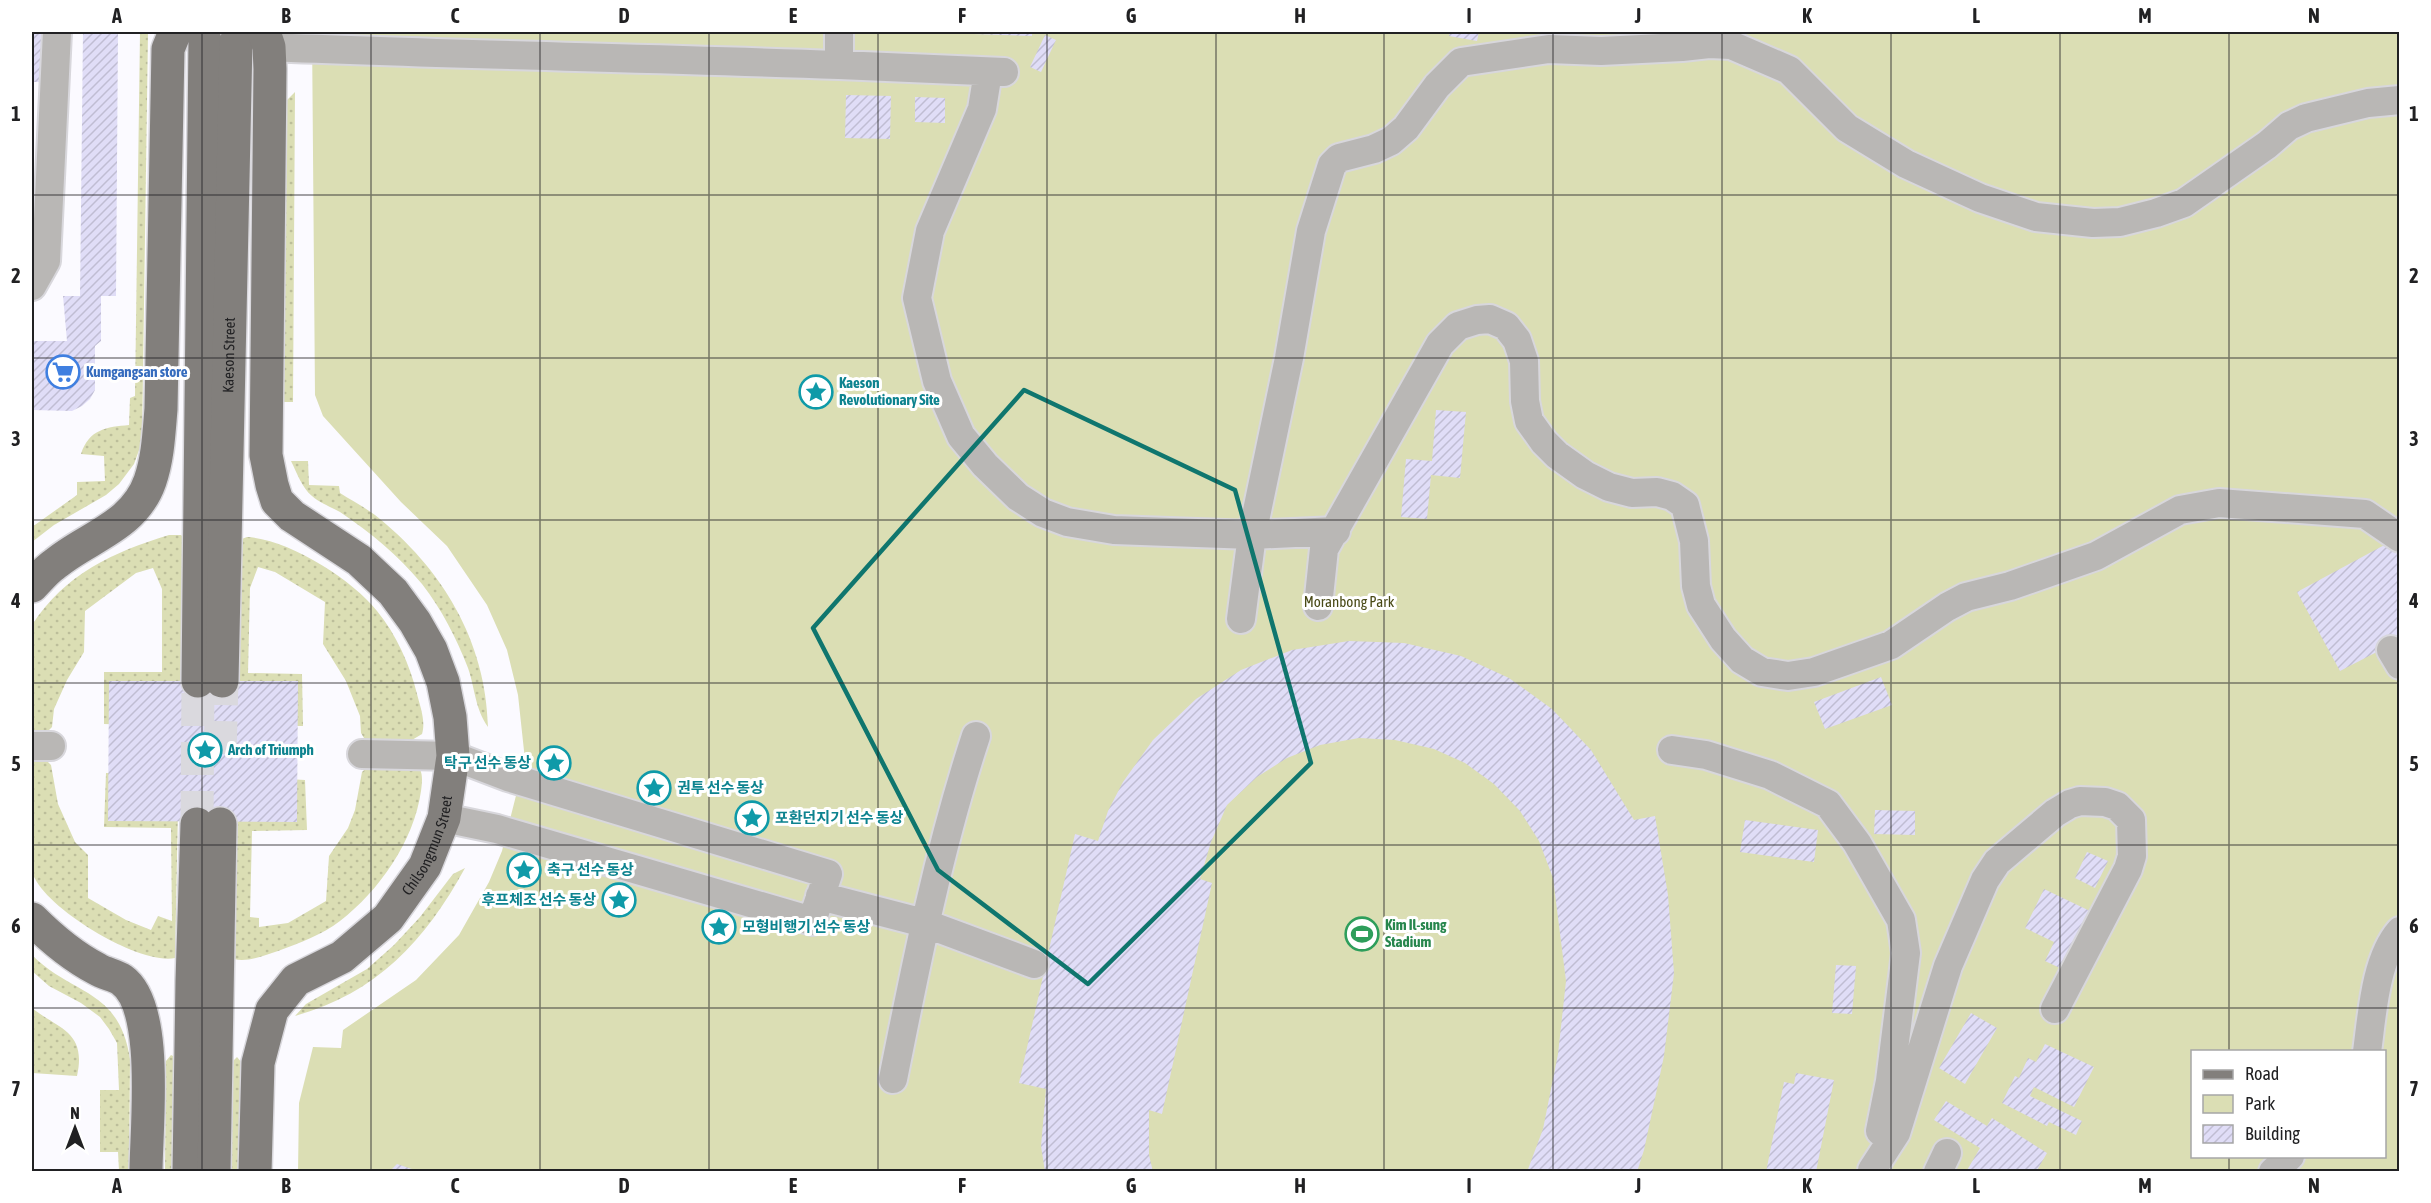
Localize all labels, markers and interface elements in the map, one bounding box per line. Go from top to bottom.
text: A [111,4,122,27]
text: B [281,4,291,27]
text: C [451,4,460,27]
text: D [618,4,630,27]
text: E [789,4,798,27]
text: F [958,4,966,27]
text: G [1126,4,1137,27]
text: H [1294,4,1306,27]
text: I [1466,4,1472,27]
text: J [1634,4,1641,27]
text: K [1802,4,1812,27]
text: L [1972,4,1980,27]
text: M [2138,4,2152,27]
text: N [2308,4,2320,27]
text: 1 [11,102,21,125]
text: 1 [2409,102,2419,125]
text: 2 [11,264,21,287]
text: 2 [2409,264,2419,287]
street label: Kaeson Street [219,317,238,393]
supermarket icon: Kumgangsan store [45,354,81,390]
place label: Kumgangsan store [86,363,188,380]
place icon: Kaeson Revolutionary Site [798,374,834,410]
place label: Kaeson Revolutionary Site [839,374,940,408]
text: 3 [11,427,21,450]
text: 3 [2409,427,2419,450]
text: 4 [10,589,21,612]
text: 4 [2408,589,2419,612]
park label: Moranbong Park [1304,593,1395,610]
place icon: Arch of Triumph [187,732,223,768]
place label: Arch of Triumph [227,741,314,758]
place icon: 탁구 선수 동상 [536,745,572,781]
text: 5 [11,752,21,775]
text: 5 [2409,752,2419,775]
place label: 탁구 선수 동상 [444,754,531,771]
place icon: 권투 선수 동상 [636,770,672,806]
place label: 권투 선수 동상 [677,779,764,796]
street label: Chilsongmun Street [398,794,455,898]
place icon: 포환던지기 선수 동상 [734,800,770,836]
place label: 포환던지기 선수 동상 [775,809,904,826]
place icon: 축구 선수 동상 [506,852,542,888]
place label: 축구 선수 동상 [547,861,634,878]
place icon: 후프체조 선수 동상 [601,882,637,918]
place label: 후프체조 선수 동상 [481,891,596,908]
place icon: 모형비행기 선수 동상 [701,909,737,945]
text: 6 [11,914,21,937]
text: 6 [2409,914,2419,937]
sports icon: Kim Il-sung Stadium [1344,916,1380,952]
place label: Kim Il-sung Stadium [1385,916,1447,950]
place label: 모형비행기 선수 동상 [742,918,871,935]
legend [2191,1050,2386,1158]
text: Road [2245,1063,2279,1084]
text: 7 [11,1077,21,1100]
text: 7 [2409,1077,2419,1100]
text: Park [2245,1093,2275,1114]
north arrow [45,1098,105,1158]
text: N [70,1104,80,1122]
text: Building [2245,1123,2300,1144]
text: A [111,1174,122,1197]
text: B [281,1174,291,1197]
text: C [451,1174,460,1197]
text: D [618,1174,630,1197]
text: E [789,1174,798,1197]
text: F [958,1174,966,1197]
text: G [1126,1174,1137,1197]
text: H [1294,1174,1306,1197]
text: I [1466,1174,1472,1197]
text: J [1634,1174,1641,1197]
text: K [1802,1174,1812,1197]
text: L [1972,1174,1980,1197]
text: M [2138,1174,2152,1197]
text: N [2308,1174,2320,1197]

